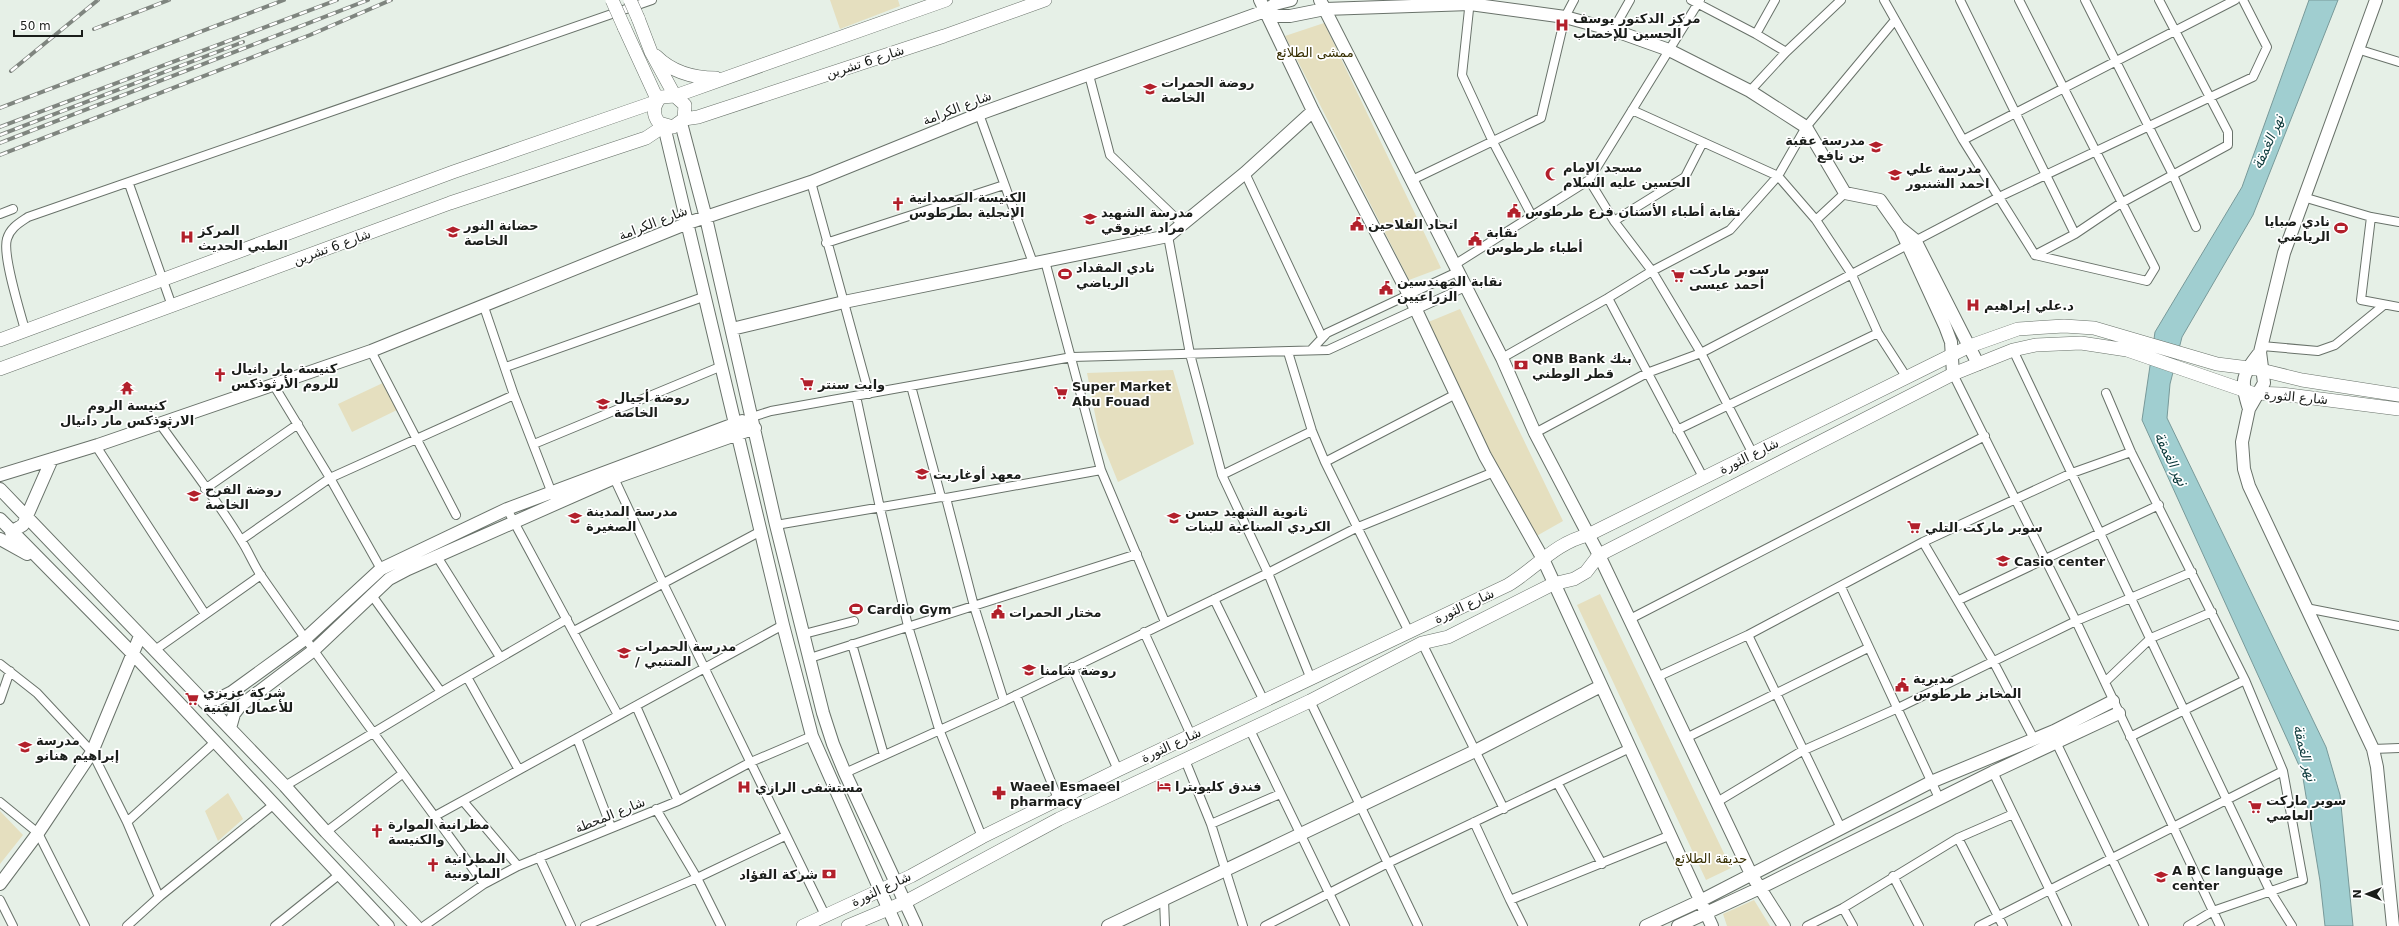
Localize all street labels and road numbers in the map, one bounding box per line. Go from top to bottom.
street label: شارع 6 تشرين [824,42,906,83]
street label: شارع الكرامة [920,88,994,129]
street label: شارع الكرامة [616,203,690,244]
street label: شارع 6 تشرين [291,226,373,269]
street label: شارع الثورة [2263,387,2329,408]
street label: شارع الثورة [1717,435,1782,478]
street label: شارع الثورة [1432,586,1497,627]
street label: شارع الثورة [1139,725,1204,766]
street label: شارع المحطة [573,794,648,837]
street label: شارع الثورة [849,869,914,910]

